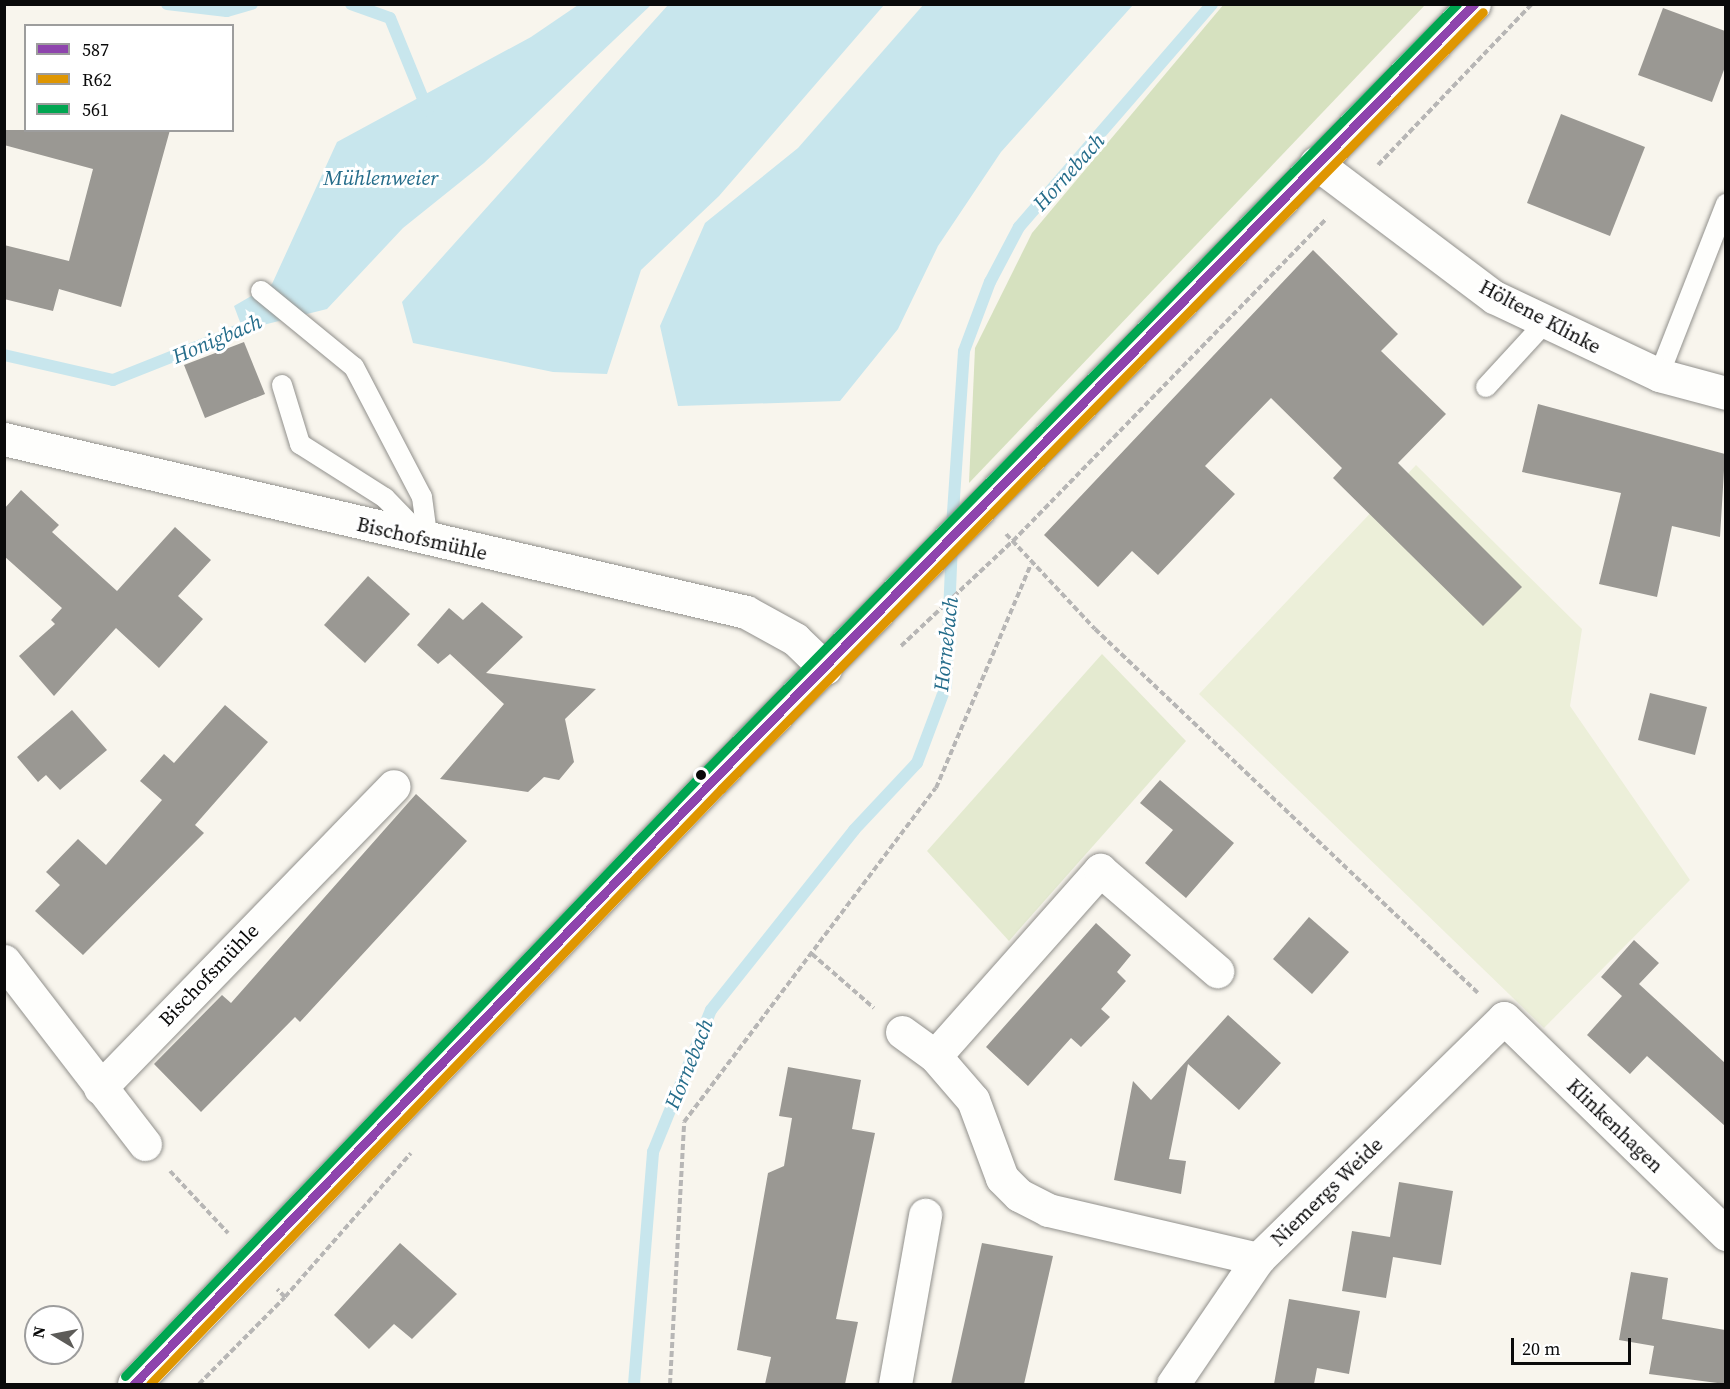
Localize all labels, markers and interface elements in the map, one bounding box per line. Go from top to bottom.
legend [24,24,234,132]
text: 587 [82,37,109,62]
text: R62 [82,67,112,92]
text: 561 [82,97,109,122]
water label: Hornebach [1028,128,1110,216]
water label: Mühlenweier [324,165,438,191]
street label: Höltene Klinke [1475,275,1605,359]
water label: Honigbach [168,309,266,369]
street label: Bischofsmühle [354,512,490,566]
water label: Hornebach [928,595,964,693]
unlabelled marker [695,769,707,781]
street label: Bischofsmühle [154,919,264,1031]
water label: Hornebach [660,1015,718,1113]
street label: Klinkenhagen [1562,1074,1668,1178]
street label: Niemergs Weide [1266,1132,1388,1252]
north arrow [24,1305,84,1365]
text: N [26,1325,50,1340]
scale bar [1514,1326,1634,1364]
text: 20 m [1522,1336,1560,1361]

